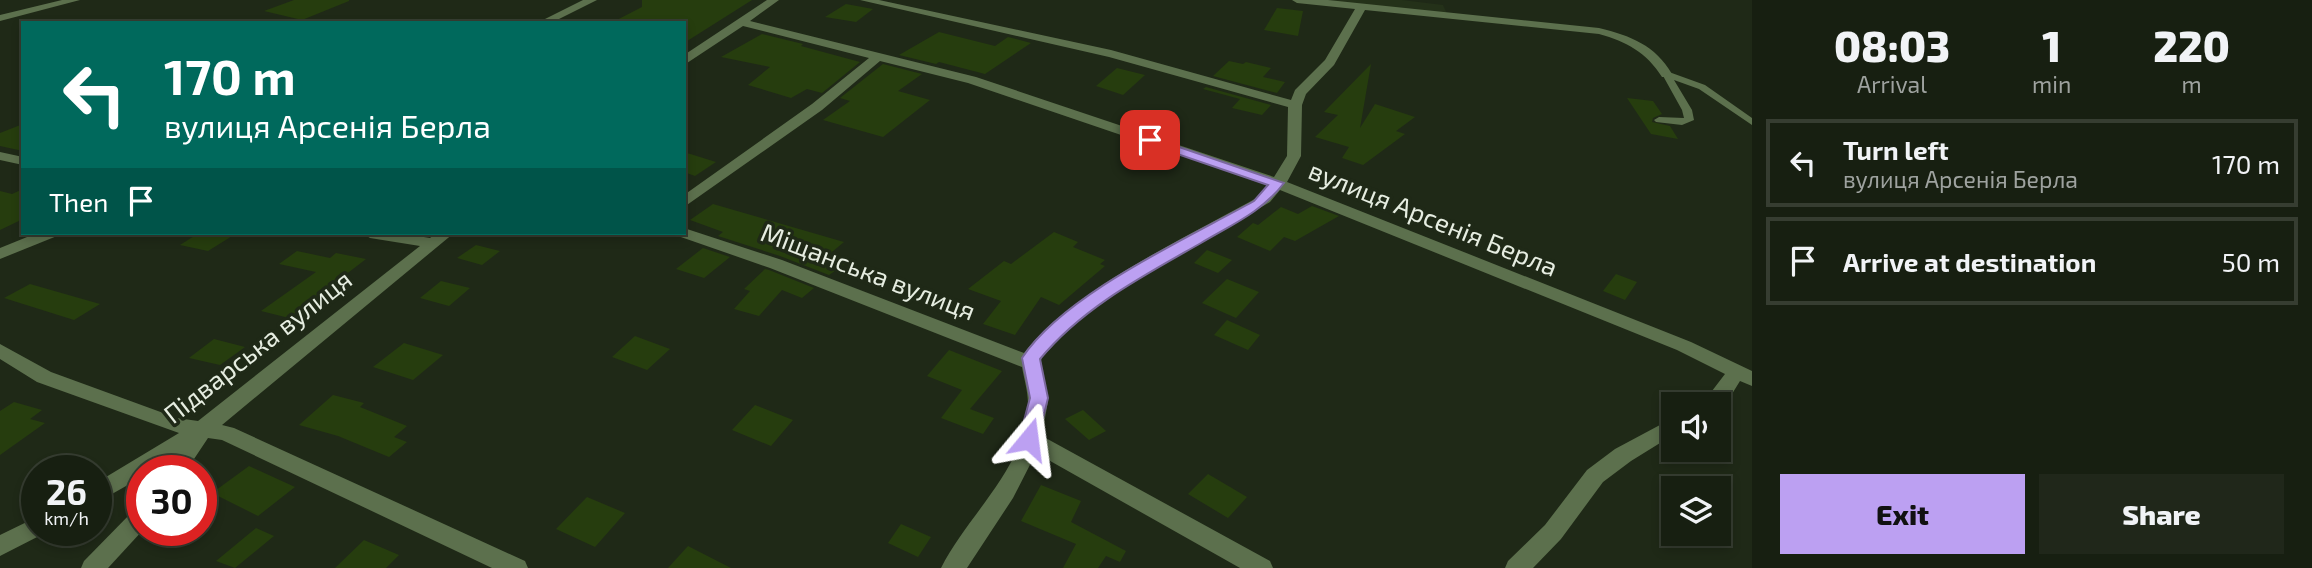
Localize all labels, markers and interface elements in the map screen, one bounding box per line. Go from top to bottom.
text: 08:03 [1834,20,1950,70]
text: 1 [2042,20,2061,70]
text: 220 [2153,20,2230,70]
text: 170 m [164,46,296,105]
icon: left [49,49,140,140]
text: Arrival [1857,70,1927,98]
text: min [2032,70,2071,98]
text: m [2182,70,2202,98]
text: вулиця Арсенія Берла [164,106,491,144]
pin [1120,110,1180,170]
icon: arrive [1131,121,1169,159]
text: Turn left [1843,134,1949,165]
icon: left [1784,144,1822,182]
text: 170 m [2212,148,2280,179]
street label: вулиця Арсенія Берла [1304,153,1563,283]
text: вулиця Арсенія Берла [1843,165,2078,193]
icon: arrive [122,182,160,220]
text: Then [49,186,108,217]
street label: Міщанська вулиця [756,215,980,327]
icon: arrive [1784,242,1822,280]
text: Arrive at destination [1843,246,2096,277]
text: 50 m [2222,246,2280,277]
street label: Підварська вулиця [157,263,358,430]
map controls [1661,392,1731,546]
button: sound [1661,392,1731,462]
position arrow [992,402,1066,476]
speed limit sign: 30 [126,455,217,546]
text: 26 [46,470,87,512]
button: Exit [1780,474,2025,554]
button: Share [2039,474,2284,554]
button: layers [1661,476,1731,546]
text: km/h [44,507,89,529]

